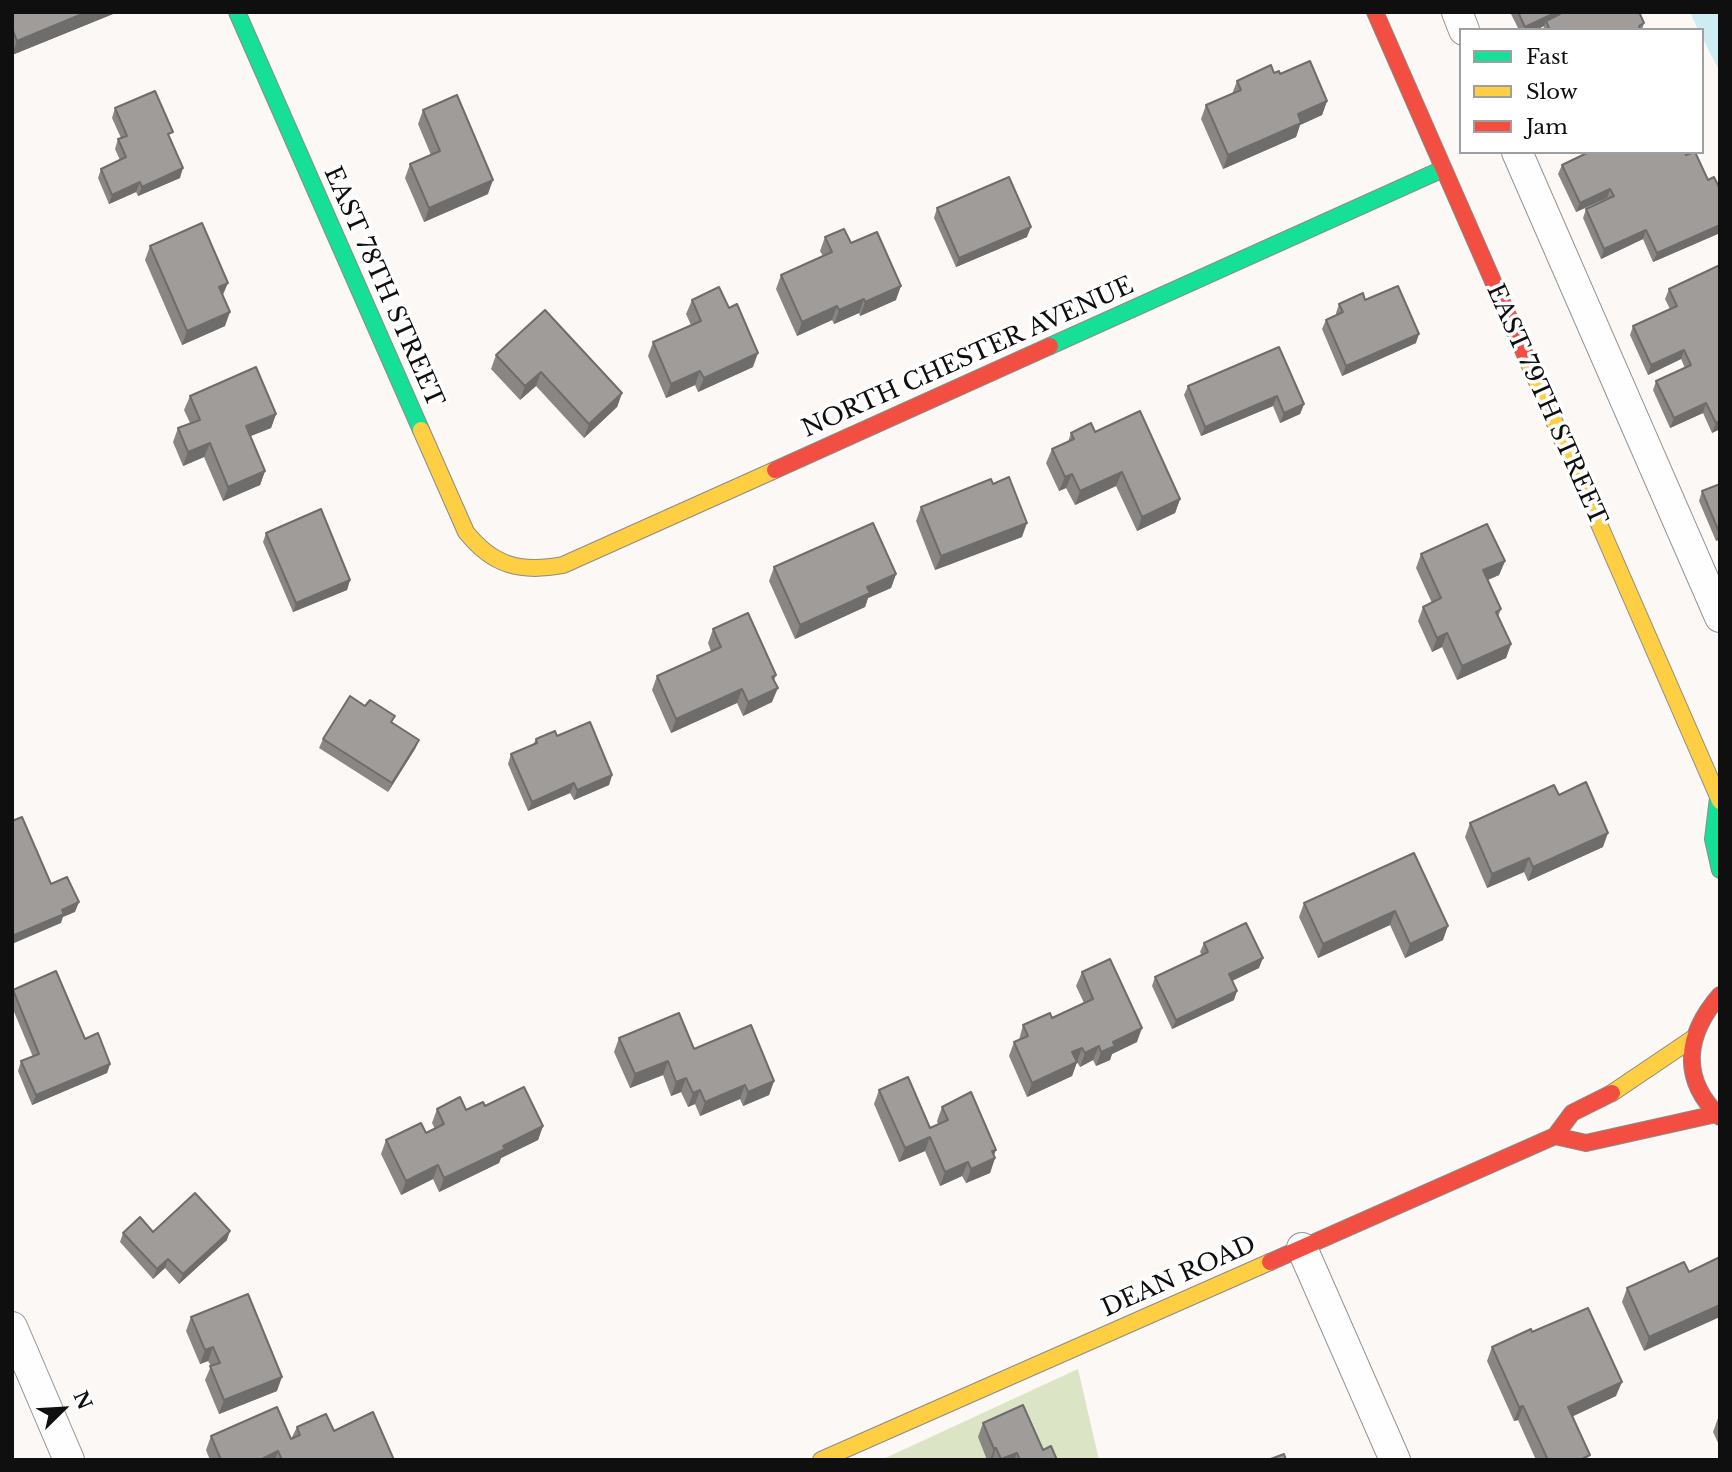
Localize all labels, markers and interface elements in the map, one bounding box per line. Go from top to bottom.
legend [1459,28,1704,154]
text: Fast [1526,44,1568,70]
text: Slow [1526,79,1578,105]
text: Jam [1526,114,1568,140]
street label: EAST 78TH STREET [317,162,449,412]
street label: NORTH CHESTER AVENUE [798,272,1138,444]
street label: EAST 79TH STREET [1480,280,1612,530]
street label: DEAN ROAD [1098,1230,1260,1324]
north arrow [28,1374,98,1444]
text: N [69,1387,97,1413]

